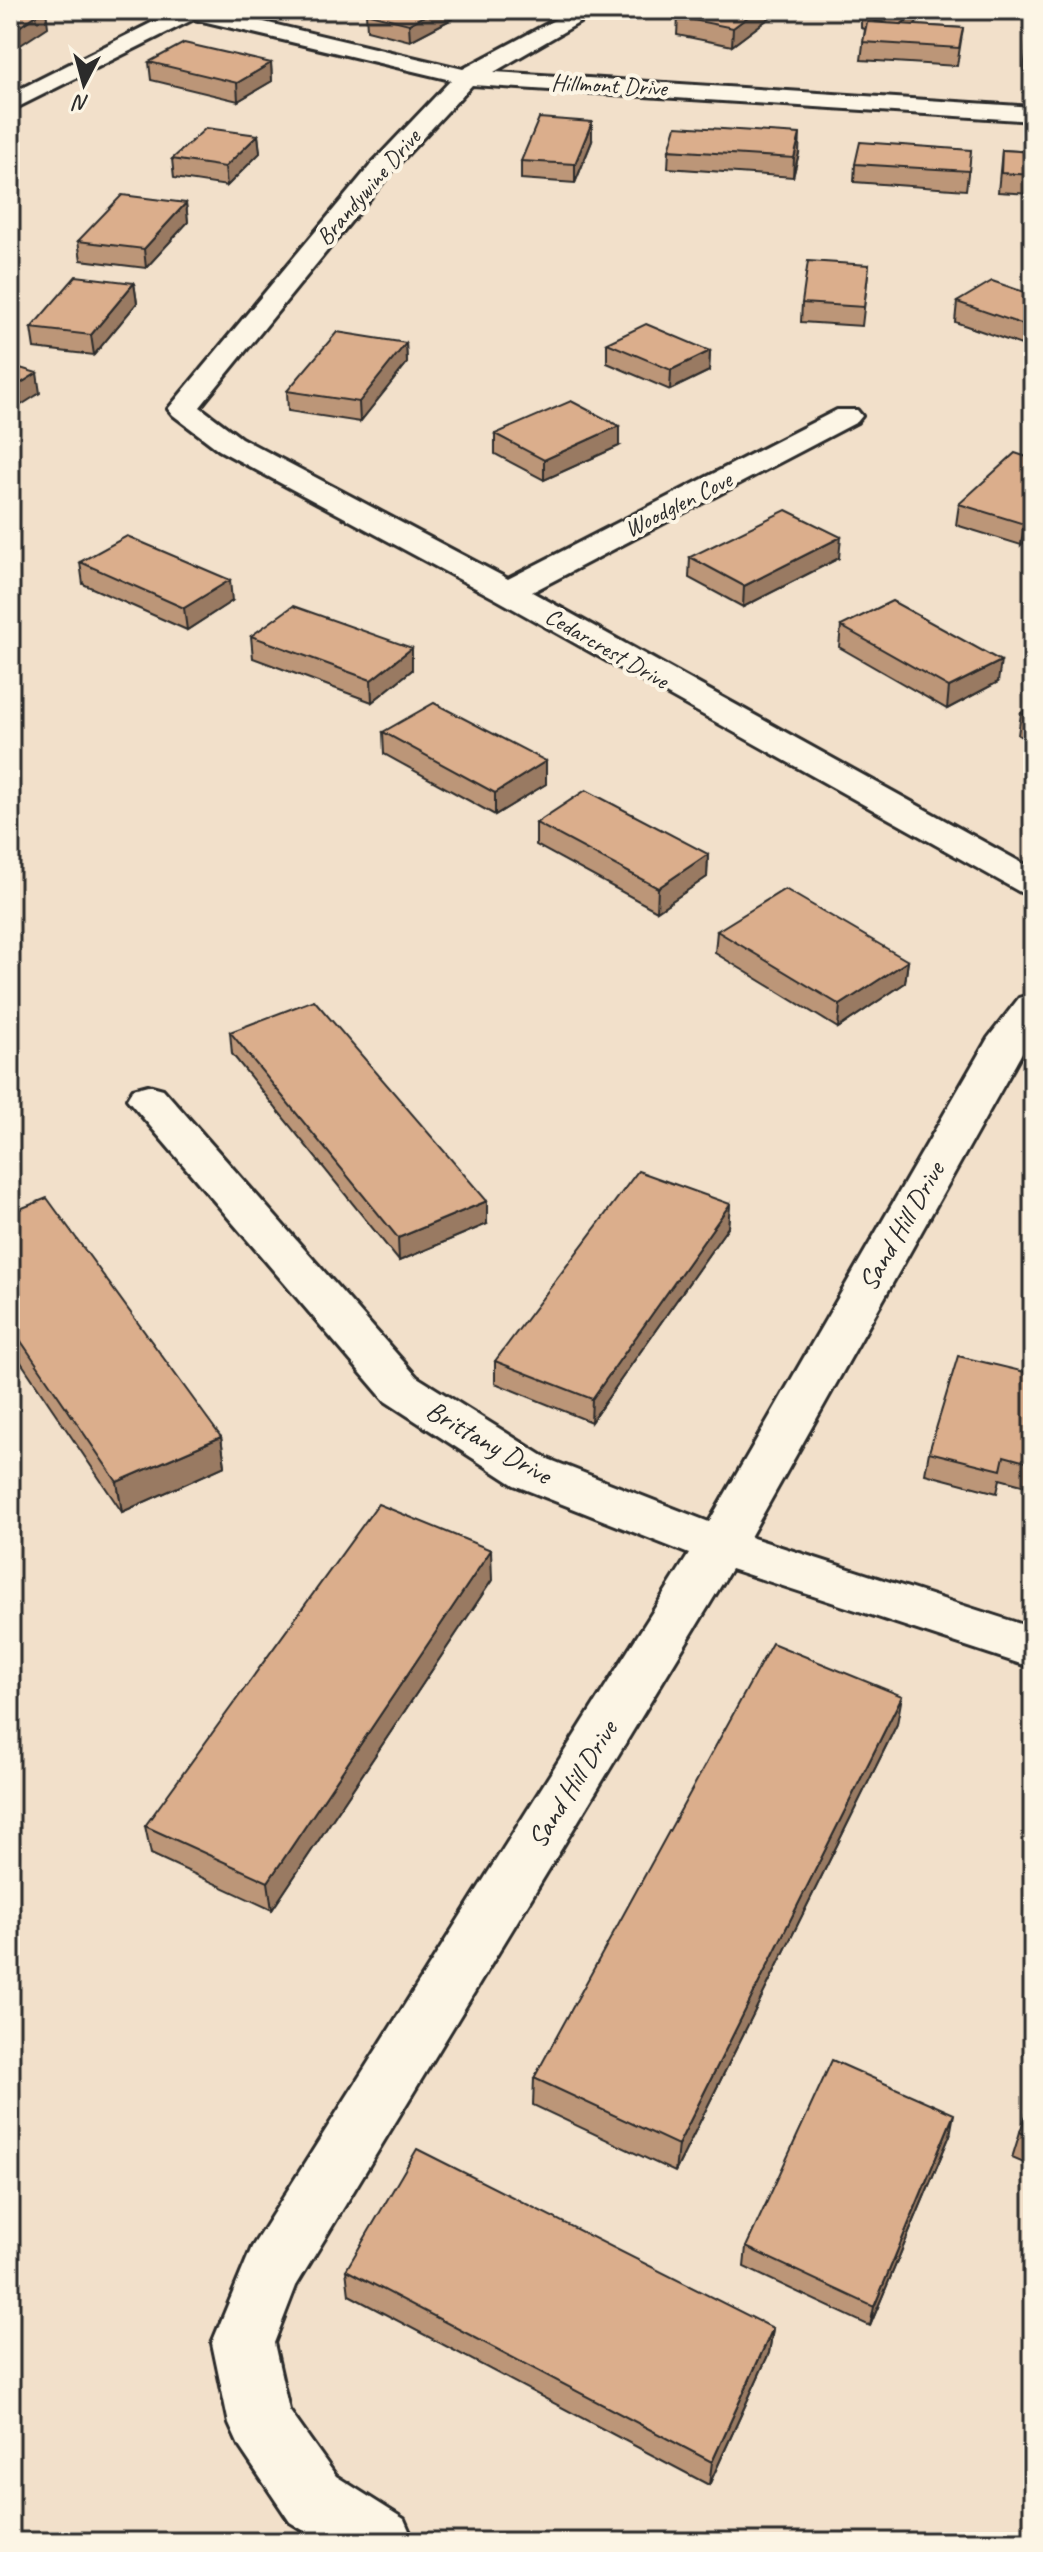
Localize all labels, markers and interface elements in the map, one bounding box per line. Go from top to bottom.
north arrow [44,44,124,124]
street label: Hillmont Drive [551,67,670,103]
text: N [70,88,90,118]
street label: Brandywine Drive [309,121,428,251]
street label: Woodglen Cove [619,463,739,544]
street label: Cedarcrest Drive [540,601,676,696]
street label: Sand Hill Drive [850,1154,953,1297]
street label: Brittany Drive [420,1392,559,1493]
street label: Sand Hill Drive [519,1712,626,1854]

